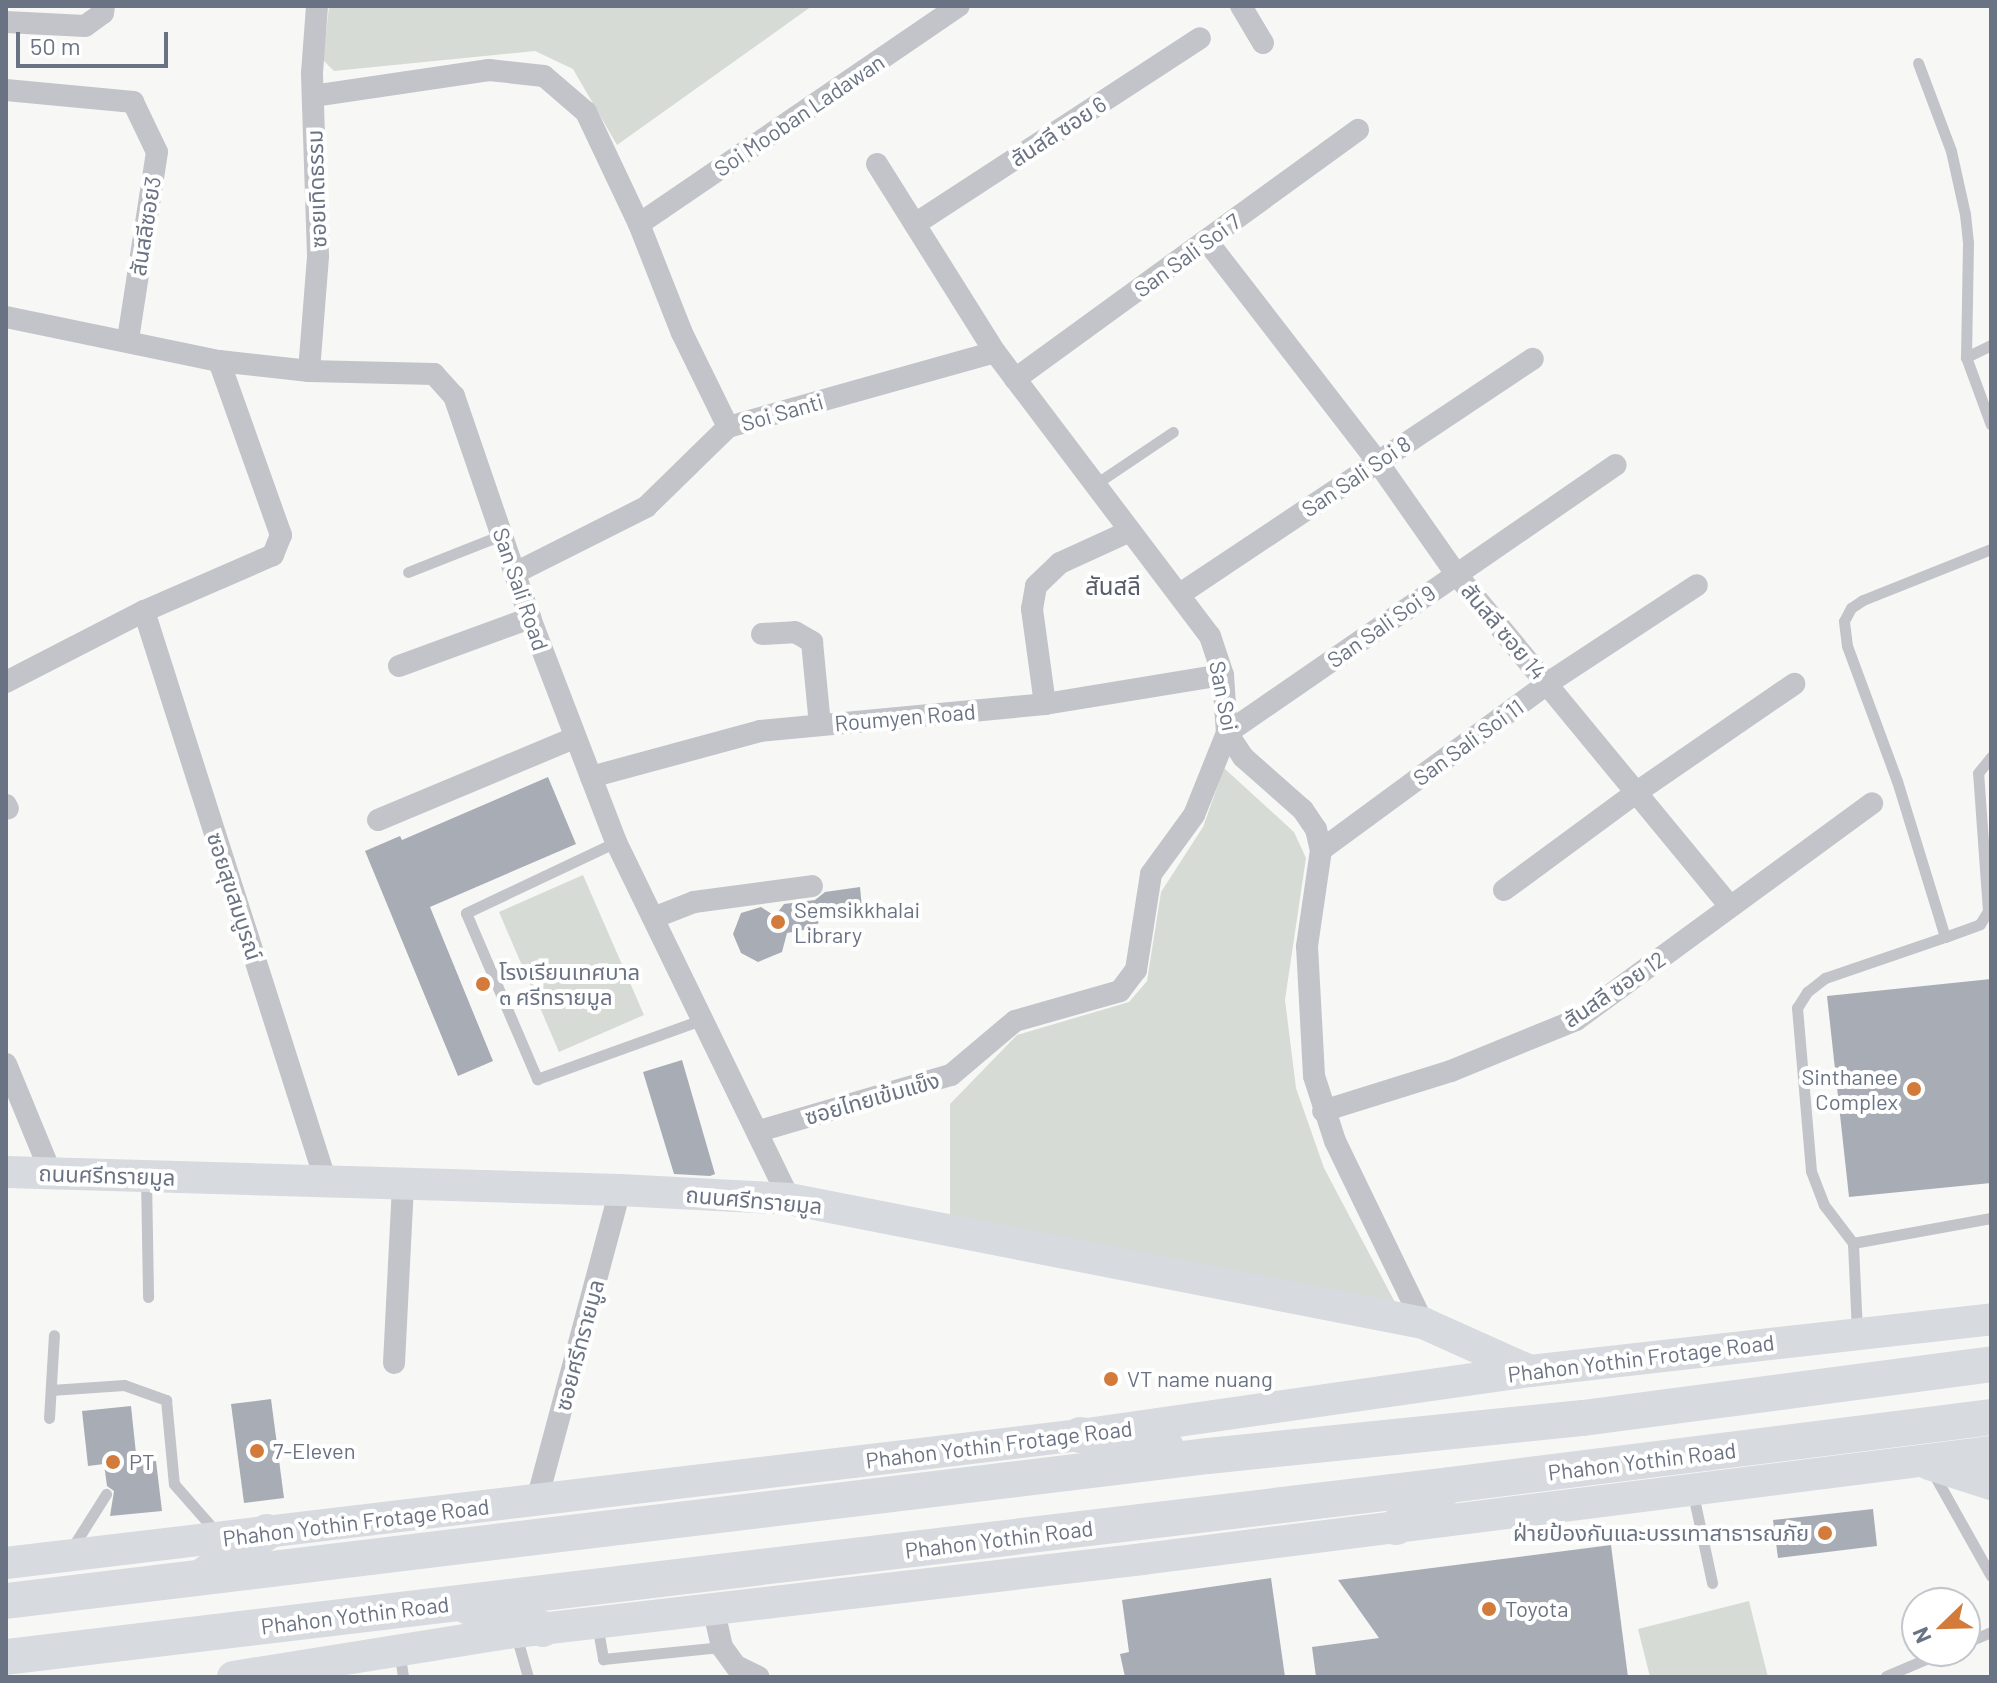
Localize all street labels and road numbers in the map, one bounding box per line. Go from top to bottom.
street label: Soi Mooban Ladawan [709,48,889,182]
street label: สันสลี ซอย 6 [1005,90,1111,172]
street label: ซอยเทิดธรรม [301,129,331,249]
street label: สันสลีซอย3 [124,174,166,278]
street label: San Sali Soi 7 [1129,208,1245,302]
street label: Soi Santi [738,388,826,436]
street label: San Sali Soi 8 [1297,430,1415,522]
street label: San Sali Road [488,524,554,654]
street label: สันสลี ซอย 14 [1456,577,1552,685]
street label: San Sali Soi 9 [1322,579,1440,673]
street label: San Soi [1204,659,1244,733]
street label: San Sali Soi 11 [1408,693,1528,791]
street label: Roumyen Road [833,698,977,736]
street label: ซอยสุขสมบูรณ์ [202,829,268,963]
street label: สันสลี ซอย 12 [1558,945,1670,1033]
street label: ซอยไทยเข้มแข็ง [802,1066,942,1130]
street label: ถนนศรีทรายมูล [38,1159,176,1191]
street label: ถนนศรีทรายมูล [685,1181,823,1219]
street label: ซอยศรีทรายมูล [549,1277,609,1413]
street label: Phahon Yothin Frotage Road [1506,1329,1776,1387]
street label: Phahon Yothin Frotage Road [864,1415,1134,1473]
street label: Phahon Yothin Road [1546,1436,1738,1486]
street label: Phahon Yothin Frotage Road [221,1493,491,1551]
street label: Phahon Yothin Road [903,1514,1095,1564]
street label: Phahon Yothin Road [259,1590,451,1640]

